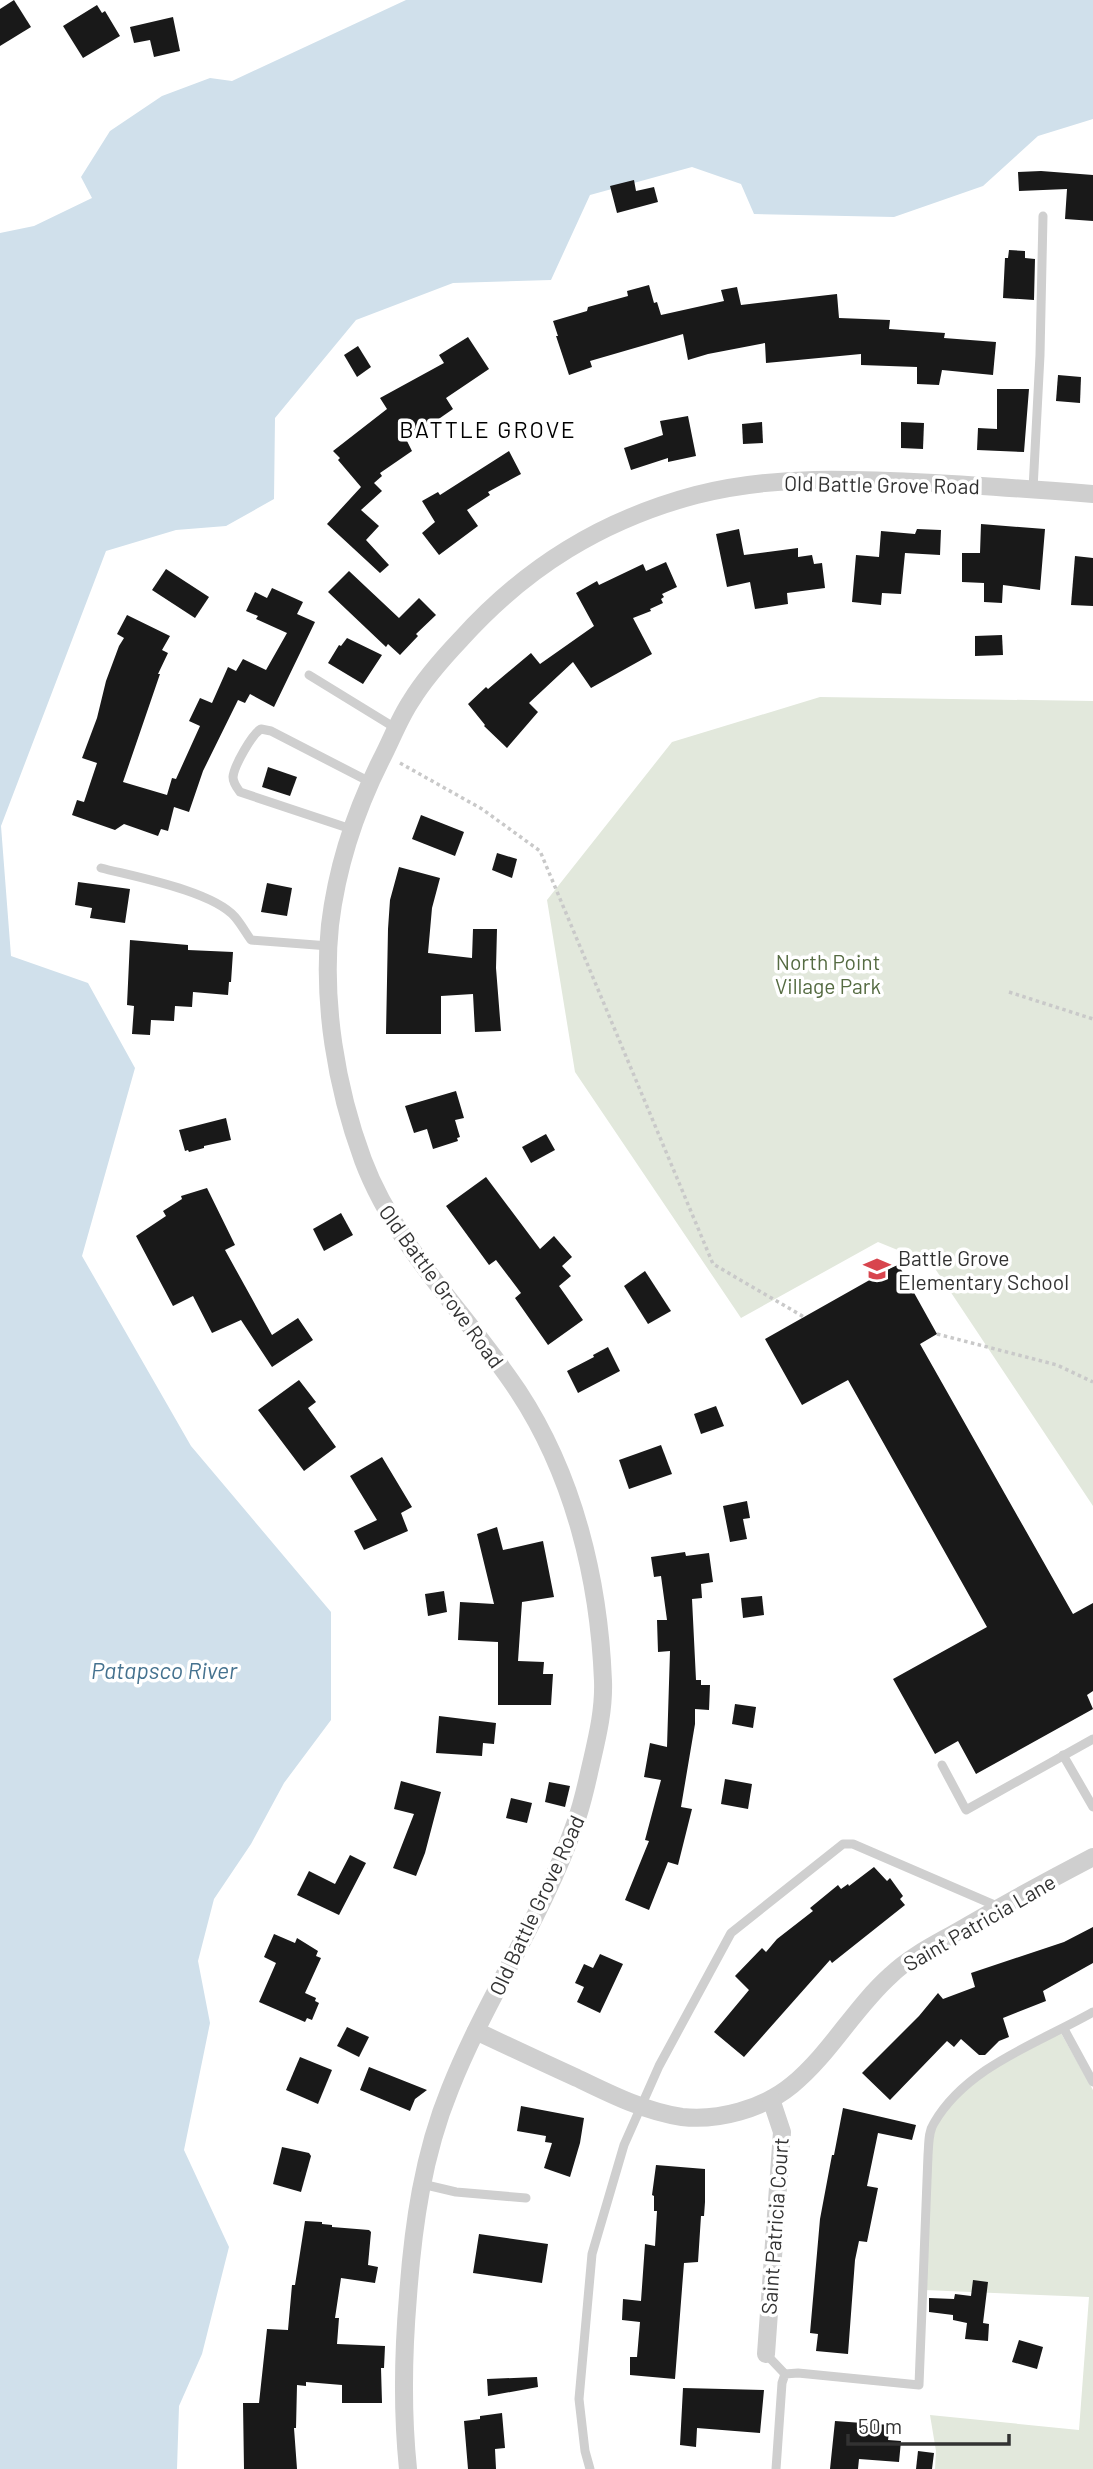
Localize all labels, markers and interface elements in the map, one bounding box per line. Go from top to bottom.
district label: BATTLE GROVE [399,415,577,443]
street label: Old Battle Grove Road [784,470,980,498]
park label: North Point Village Park [775,949,881,998]
street label: Old Battle Grove Road [374,1200,510,1372]
place label: Battle Grove Elementary School [898,1245,1069,1294]
school or university icon: Battle Grove Elementary School [862,1254,892,1284]
water label: Patapsco River [91,1656,238,1684]
street label: Old Battle Grove Road [483,1811,589,1999]
street label: Saint Patricia Lane [899,1868,1059,1976]
street label: Saint Patricia Court [755,2137,793,2315]
scale bar [848,2402,1009,2446]
text: 50 m [858,2413,902,2438]

